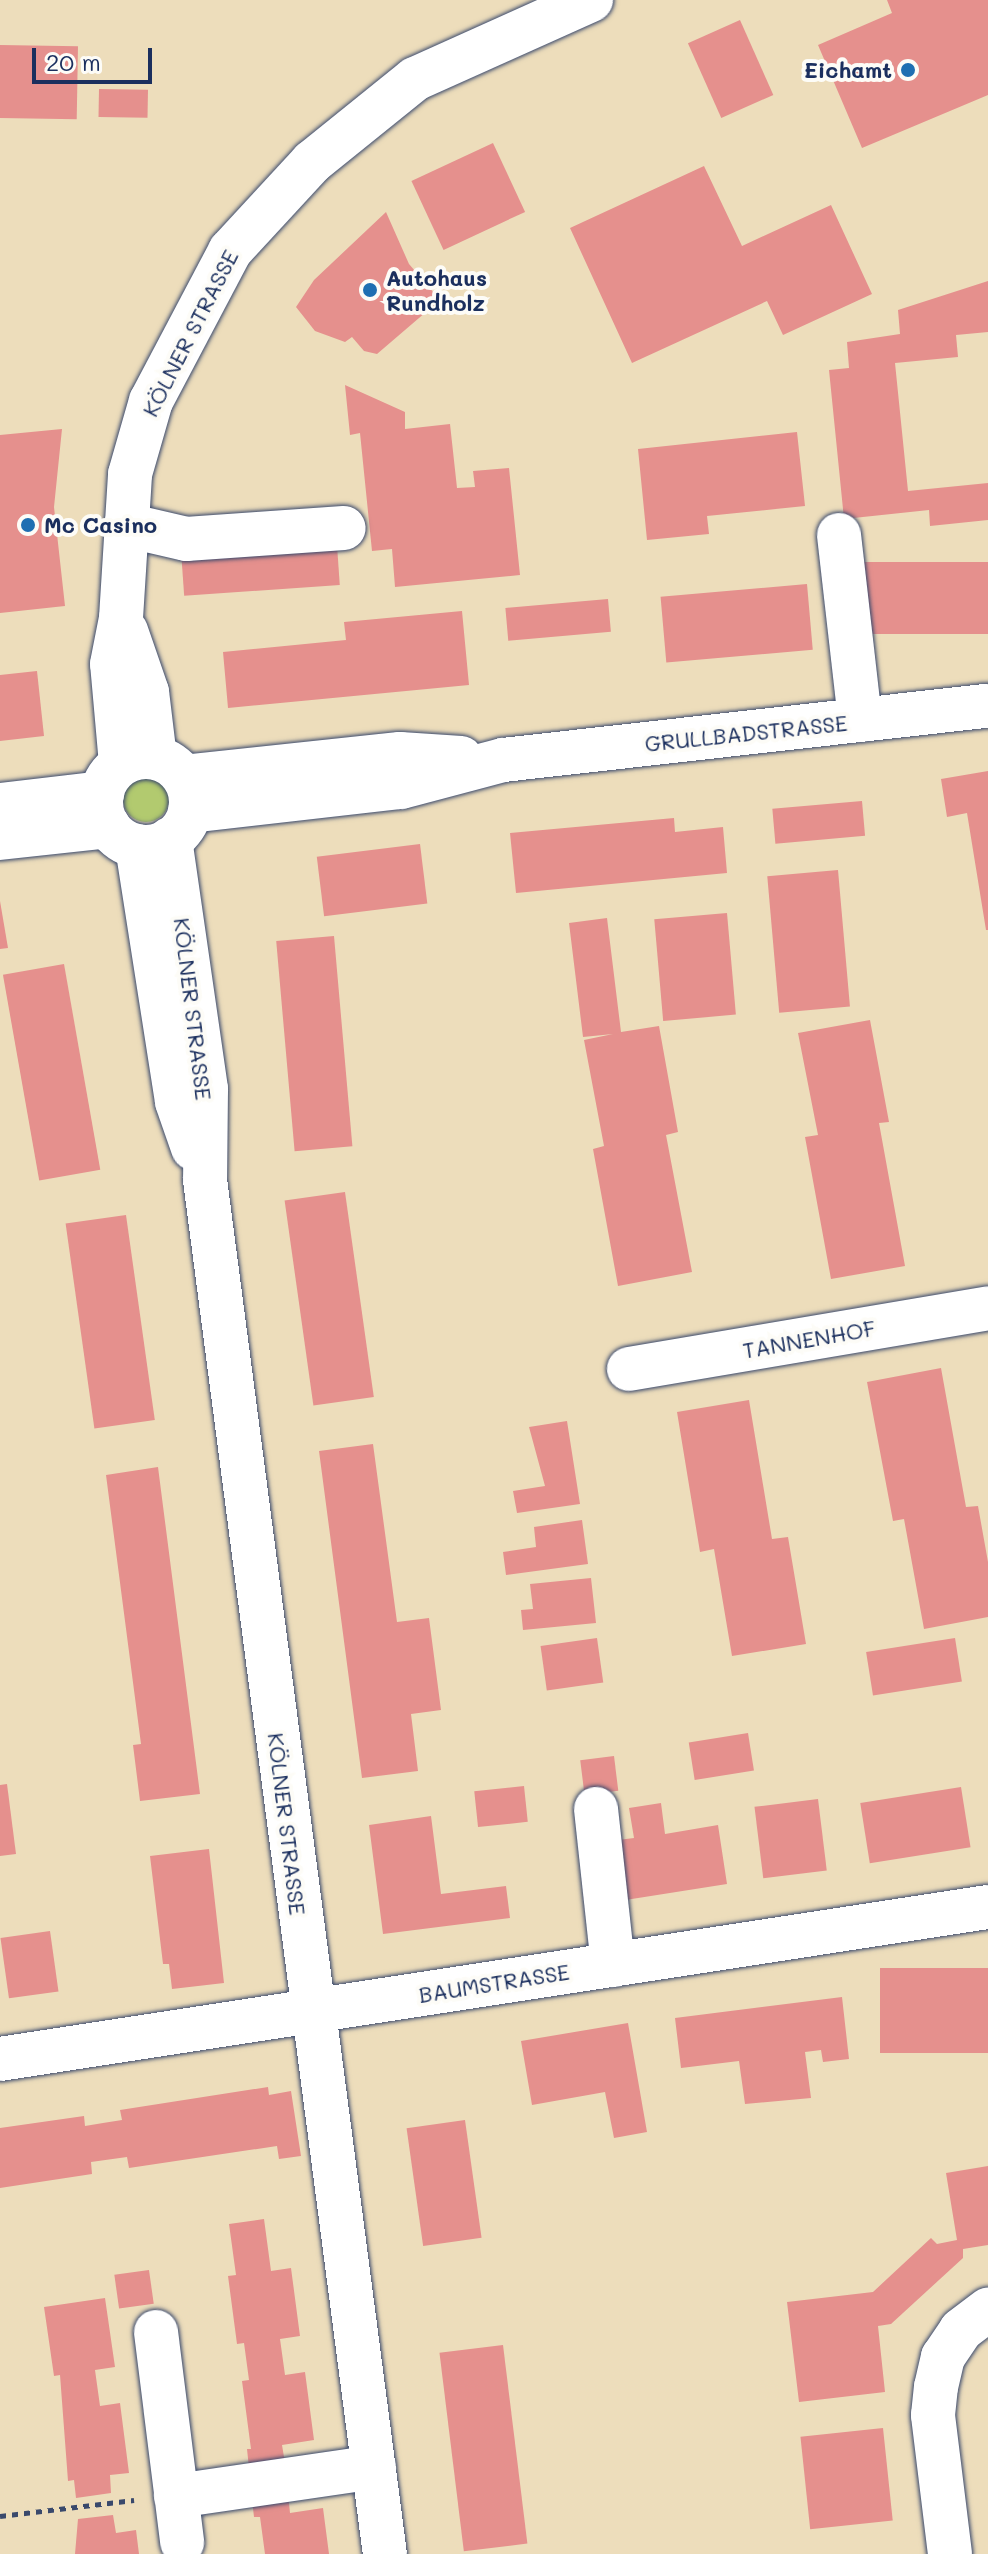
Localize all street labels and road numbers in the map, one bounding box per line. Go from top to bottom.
street label: KÖLNER STRASSE [137,245,243,421]
street label: GRULLBADSTRASSE [643,709,849,757]
street label: KÖLNER STRASSE [169,916,217,1102]
street label: TANNENHOF [741,1314,877,1364]
street label: KÖLNER STRASSE [263,1731,311,1917]
street label: BAUMSTRASSE [417,1958,571,2008]

